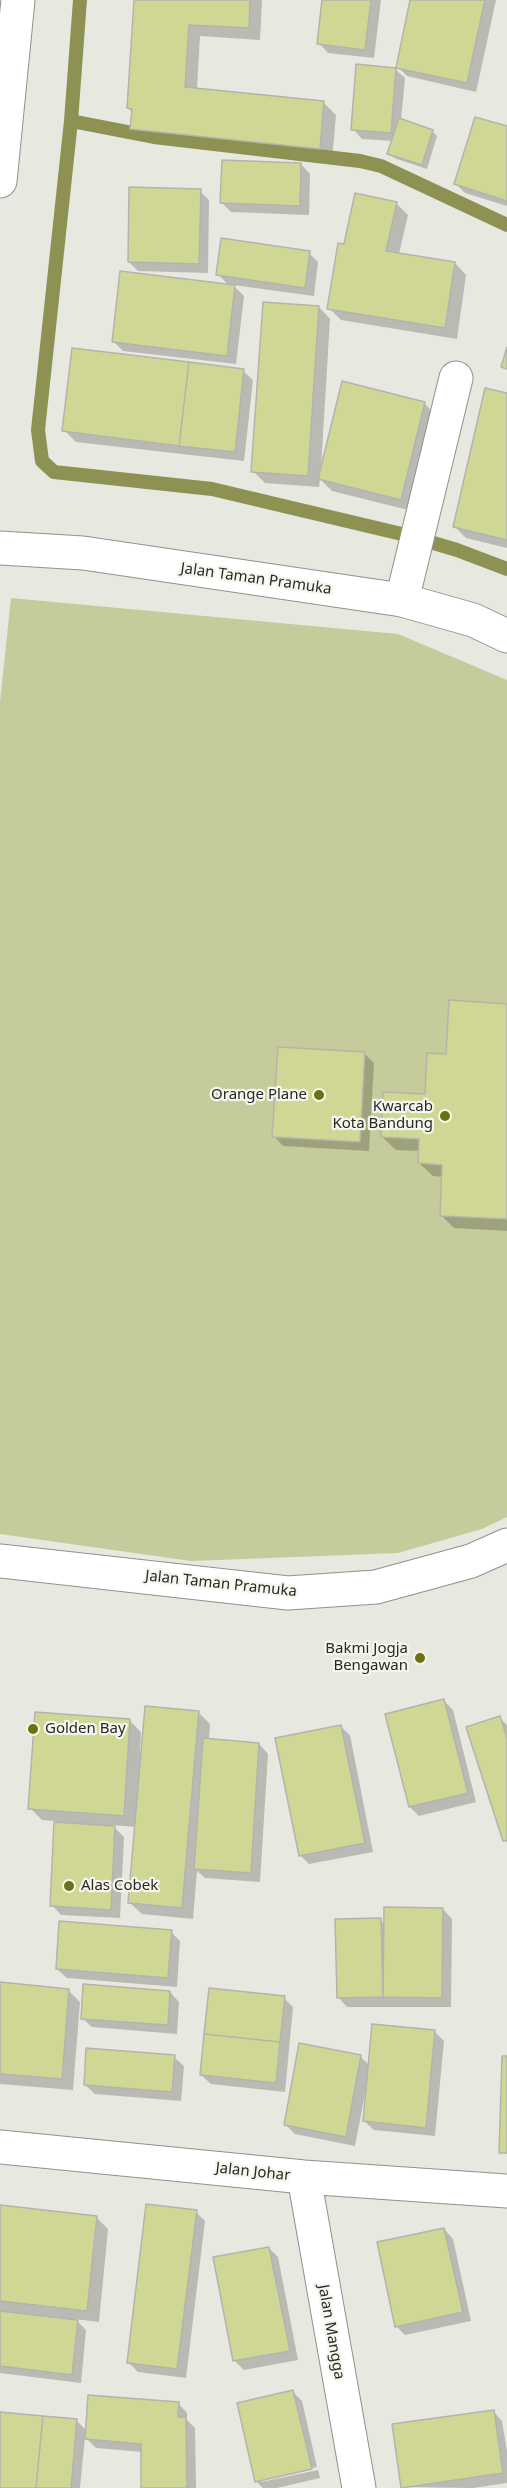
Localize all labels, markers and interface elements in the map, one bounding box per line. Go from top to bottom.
street label: Jalan Taman Pramuka [179,559,333,599]
place label: Orange Plane [211,1086,307,1104]
marker: Orange Plane [312,1088,326,1102]
place label: Kwarcab Kota Bandung [332,1098,433,1133]
marker: Kwarcab Kota Bandung [438,1109,452,1123]
street label: Jalan Taman Pramuka [144,1567,298,1601]
place label: Bakmi Jogja Bengawan [325,1640,408,1675]
marker: Bakmi Jogja Bengawan [413,1651,427,1665]
place label: Golden Bay [45,1720,126,1738]
marker: Golden Bay [26,1722,40,1736]
place label: Alas Cobek [81,1877,158,1895]
marker: Alas Cobek [62,1879,76,1893]
street label: Jalan Johar [215,2159,291,2185]
street label: Jalan Mangga [314,2283,348,2381]

